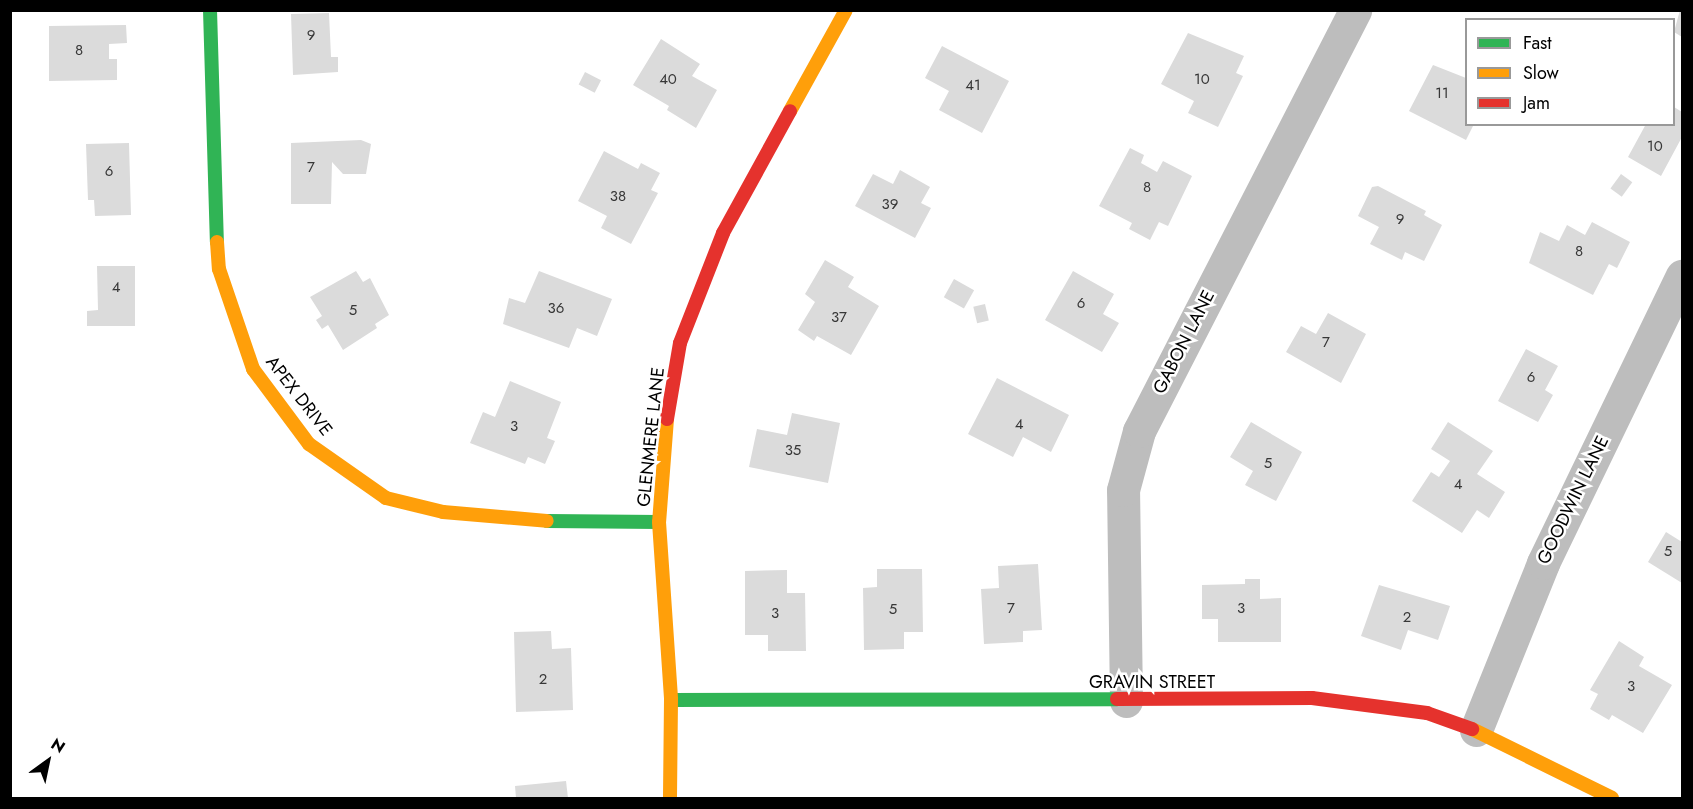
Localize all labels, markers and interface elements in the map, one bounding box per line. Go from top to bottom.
legend [1465,18,1675,126]
house number: 9 [307,27,315,45]
text: Fast [1523,30,1552,56]
house number: 8 [75,42,83,60]
text: Slow [1523,60,1559,86]
house number: 40 [659,71,677,89]
house number: 10 [1194,71,1210,89]
house number: 41 [965,77,981,95]
house number: 11 [1435,85,1449,103]
text: Jam [1523,90,1550,116]
house number: 10 [1647,138,1663,156]
house number: 7 [307,159,315,177]
house number: 6 [105,163,113,181]
house number: 8 [1143,179,1151,197]
house number: 38 [610,188,626,206]
house number: 39 [882,196,898,214]
house number: 9 [1396,211,1404,229]
house number: 8 [1575,243,1583,261]
house number: 4 [112,279,120,297]
street label: GABON LANE [1149,287,1219,397]
house number: 6 [1077,295,1085,313]
house number: 36 [548,300,564,318]
house number: 5 [349,302,357,320]
house number: 37 [831,309,847,327]
house number: 7 [1322,334,1330,352]
street label: APEX DRIVE [261,352,337,440]
street label: GLENMERE LANE [633,366,669,508]
house number: 6 [1527,369,1535,387]
house number: 4 [1015,416,1023,434]
house number: 3 [510,418,518,436]
street label: GOODWIN LANE [1533,432,1613,568]
house number: 35 [785,442,801,460]
house number: 5 [1264,455,1272,473]
house number: 4 [1454,476,1462,494]
house number: 5 [1664,543,1672,561]
house number: 7 [1007,600,1015,618]
house number: 3 [1237,600,1245,618]
house number: 5 [889,601,897,619]
house number: 3 [771,605,779,623]
house number: 2 [1403,609,1411,627]
house number: 2 [539,671,547,689]
street label: GRAVIN STREET [1089,671,1215,693]
house number: 3 [1627,678,1635,696]
north arrow [18,731,78,791]
text: N [46,732,70,759]

